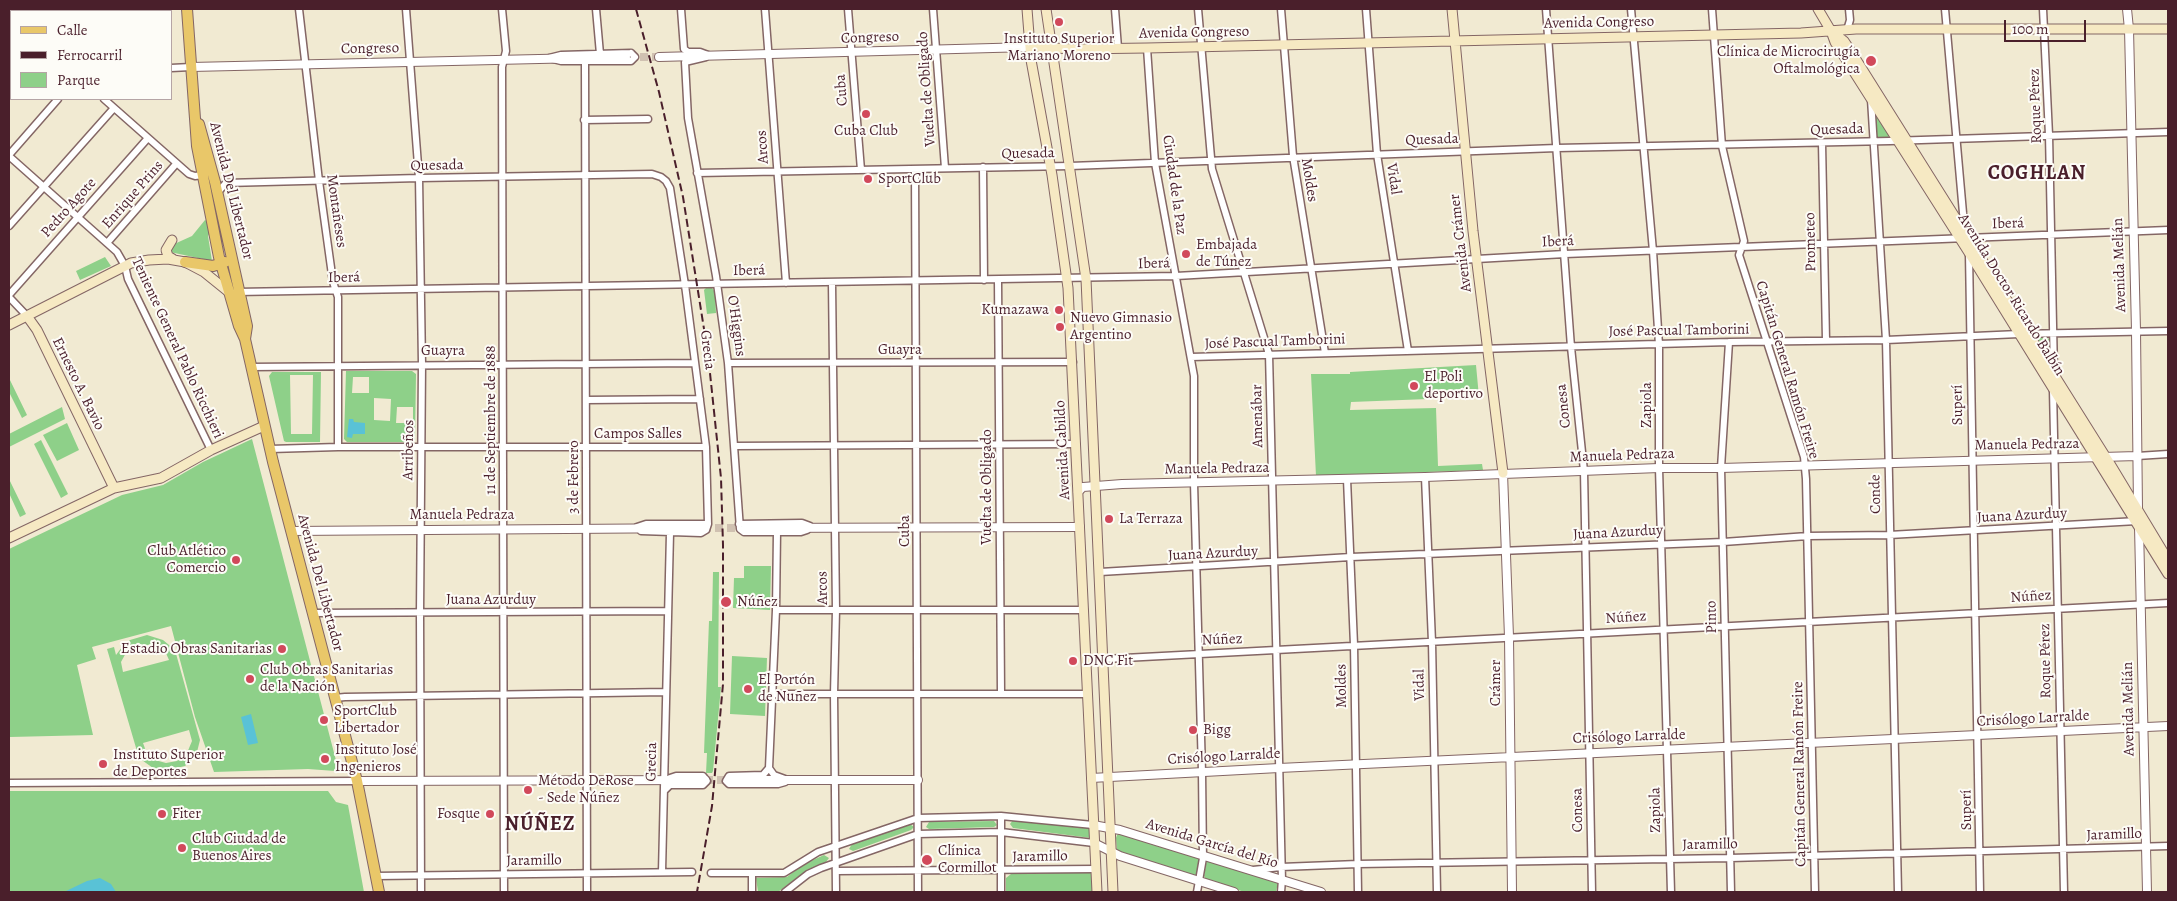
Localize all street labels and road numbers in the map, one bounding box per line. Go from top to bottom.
street label: Avenida Congreso [1544,13,1654,33]
street label: Avenida Congreso [1139,23,1249,43]
street label: Congreso [841,28,899,48]
street label: Vuelta de Obligado [914,31,940,147]
street label: Congreso [341,39,399,59]
street label: Roque Pérez [2026,68,2046,144]
street label: Cuba [832,73,852,107]
street label: Avenida Del Libertador [205,120,257,262]
street label: Quesada [1810,120,1864,140]
street label: Arcos [753,130,773,164]
street label: Quesada [1405,130,1459,150]
street label: Ciudad de la Paz [1158,134,1190,236]
street label: Quesada [1001,145,1055,163]
street label: Enrique Prins [98,157,168,233]
street label: Quesada [410,157,464,175]
street label: Moldes [1297,157,1321,203]
street label: Vidal [1382,162,1404,196]
street label: Montañeses [322,173,350,249]
street label: Pedro Agote [38,175,100,241]
street label: Avenida Crámer [1446,193,1476,293]
street label: Avenida Doctor Ricardo Balbín [1954,211,2068,379]
street label: Prometeo [1801,212,1821,272]
street label: Iberá [1992,214,2024,234]
street label: Avenida Melián [2109,218,2131,312]
street label: Iberá [1541,232,1575,252]
street label: Teniente General Pablo Ricchieri [127,254,227,442]
street label: Iberá [1138,254,1170,274]
street label: Iberá [733,262,765,280]
street label: Iberá [328,269,360,287]
street label: Capitán General Ramón Freire [1751,279,1823,461]
street label: O'Higgins [723,294,749,358]
street label: José Pascual Tamborini [1608,321,1750,341]
street label: Grecia [696,329,718,371]
street label: José Pascual Tamborini [1204,331,1346,353]
street label: Ernesto A. Bavio [48,335,108,433]
street label: Guayra [878,341,922,359]
street label: Guayra [421,342,465,360]
street label: 11 de Septiembre de 1888 [482,345,500,495]
street label: Zapiola [1638,382,1656,428]
street label: Conesa [1553,383,1575,429]
street label: Amenábar [1248,384,1268,448]
street label: Superí [1949,385,1967,425]
street label: Avenida Cabildo [1051,400,1075,500]
street label: Arribeños [399,420,419,480]
street label: Campos Salles [594,425,682,443]
street label: Vuelta de Obligado [978,429,996,545]
street label: Manuela Pedraza [1974,435,2080,455]
street label: 3 de Febrero [565,440,583,514]
street label: Manuela Pedraza [1569,445,1675,467]
street label: Manuela Pedraza [1164,459,1270,479]
street label: Conde [1867,474,1885,514]
street label: Juana Azurduy [1977,505,2067,527]
street label: Manuela Pedraza [409,506,515,524]
street label: Avenida Del Libertador [293,513,347,653]
street label: Cuba [896,515,914,547]
street label: Juana Azurduy [1573,522,1663,544]
street label: Juana Azurduy [1168,543,1258,565]
street label: Arcos [814,571,832,605]
street label: Núñez [2010,587,2052,607]
street label: Juana Azurduy [446,591,536,609]
street label: Pinto [1703,600,1721,634]
street label: Núñez [1605,608,1647,628]
street label: Roque Pérez [2036,623,2056,699]
street label: Núñez [1201,630,1243,650]
street label: Crámer [1487,660,1505,706]
street label: Avenida Melián [2119,662,2139,756]
street label: Moldes [1333,664,1351,708]
street label: Vidal [1411,669,1429,701]
street label: Capitán General Ramón Freire [1789,681,1811,867]
street label: Crisólogo Larralde [1976,707,2090,731]
street label: Crisólogo Larralde [1572,726,1686,748]
street label: Grecia [643,742,661,782]
street label: Crisólogo Larralde [1167,745,1281,769]
street label: Zapiola [1647,787,1665,833]
street label: Conesa [1569,788,1587,832]
street label: Superí [1958,790,1976,830]
street label: Avenida García del Río [1144,815,1280,873]
street label: Jaramillo [2086,825,2142,845]
street label: Jaramillo [1682,836,1738,854]
street label: Jaramillo [1012,848,1068,866]
street label: Jaramillo [506,852,562,870]

